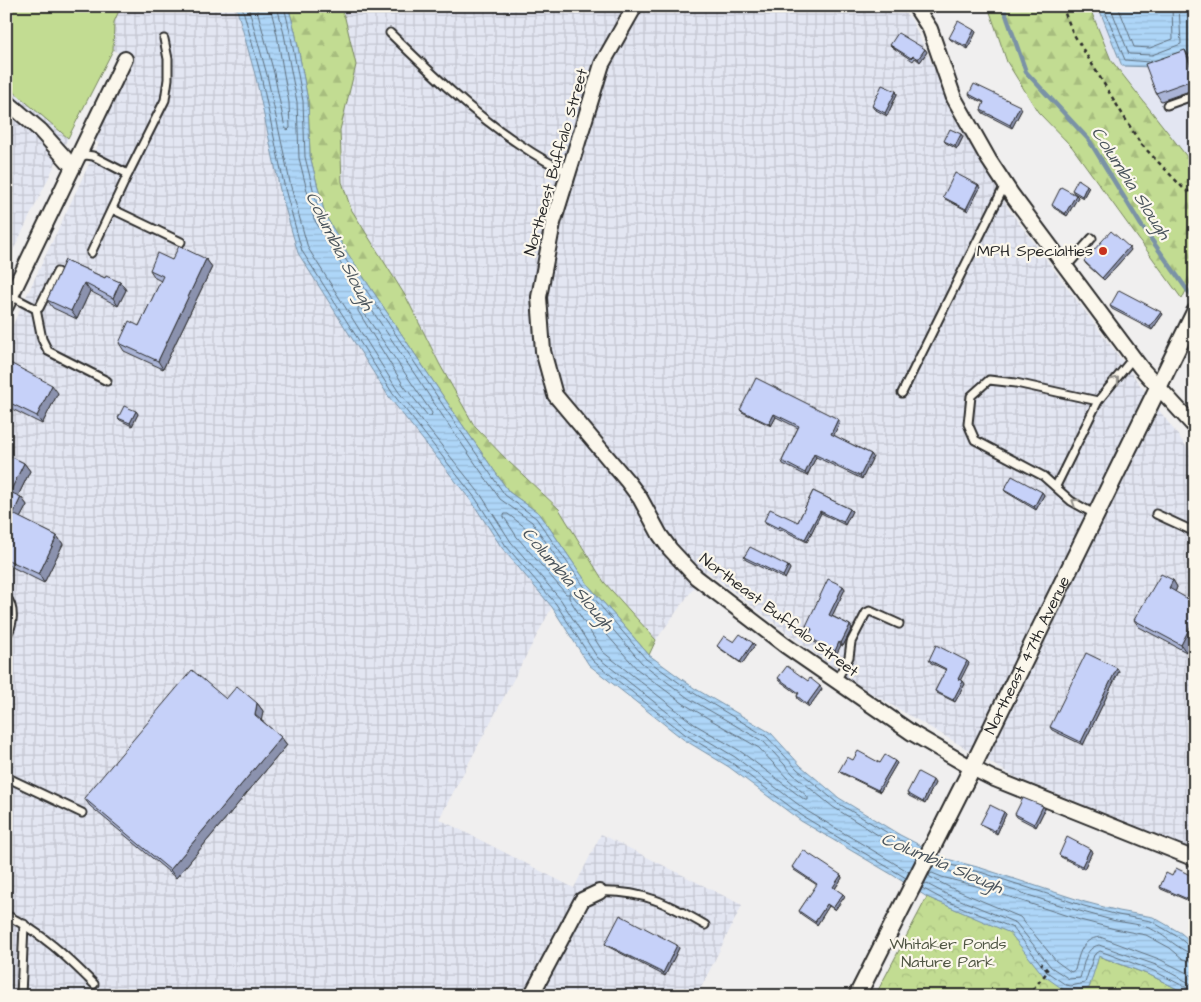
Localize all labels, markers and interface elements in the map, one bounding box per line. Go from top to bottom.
street label: Northeast Buffalo Street [519,65,593,258]
water label: Columbia Slough [1084,122,1177,246]
water label: Columbia Slough [298,187,381,316]
place label: MPH Specialties [977,240,1093,262]
marker: MPH Specialties [1097,245,1109,257]
one-way arrow [1110,376,1119,385]
one-way arrow [1071,499,1081,508]
water label: Columbia Slough [515,522,621,638]
street label: Northeast Buffalo Street [695,548,863,682]
street label: Northeast 47th Avenue [979,572,1075,738]
water label: Columbia Slough [877,826,1008,901]
park label: Whitaker Ponds Nature Park [889,933,1007,973]

